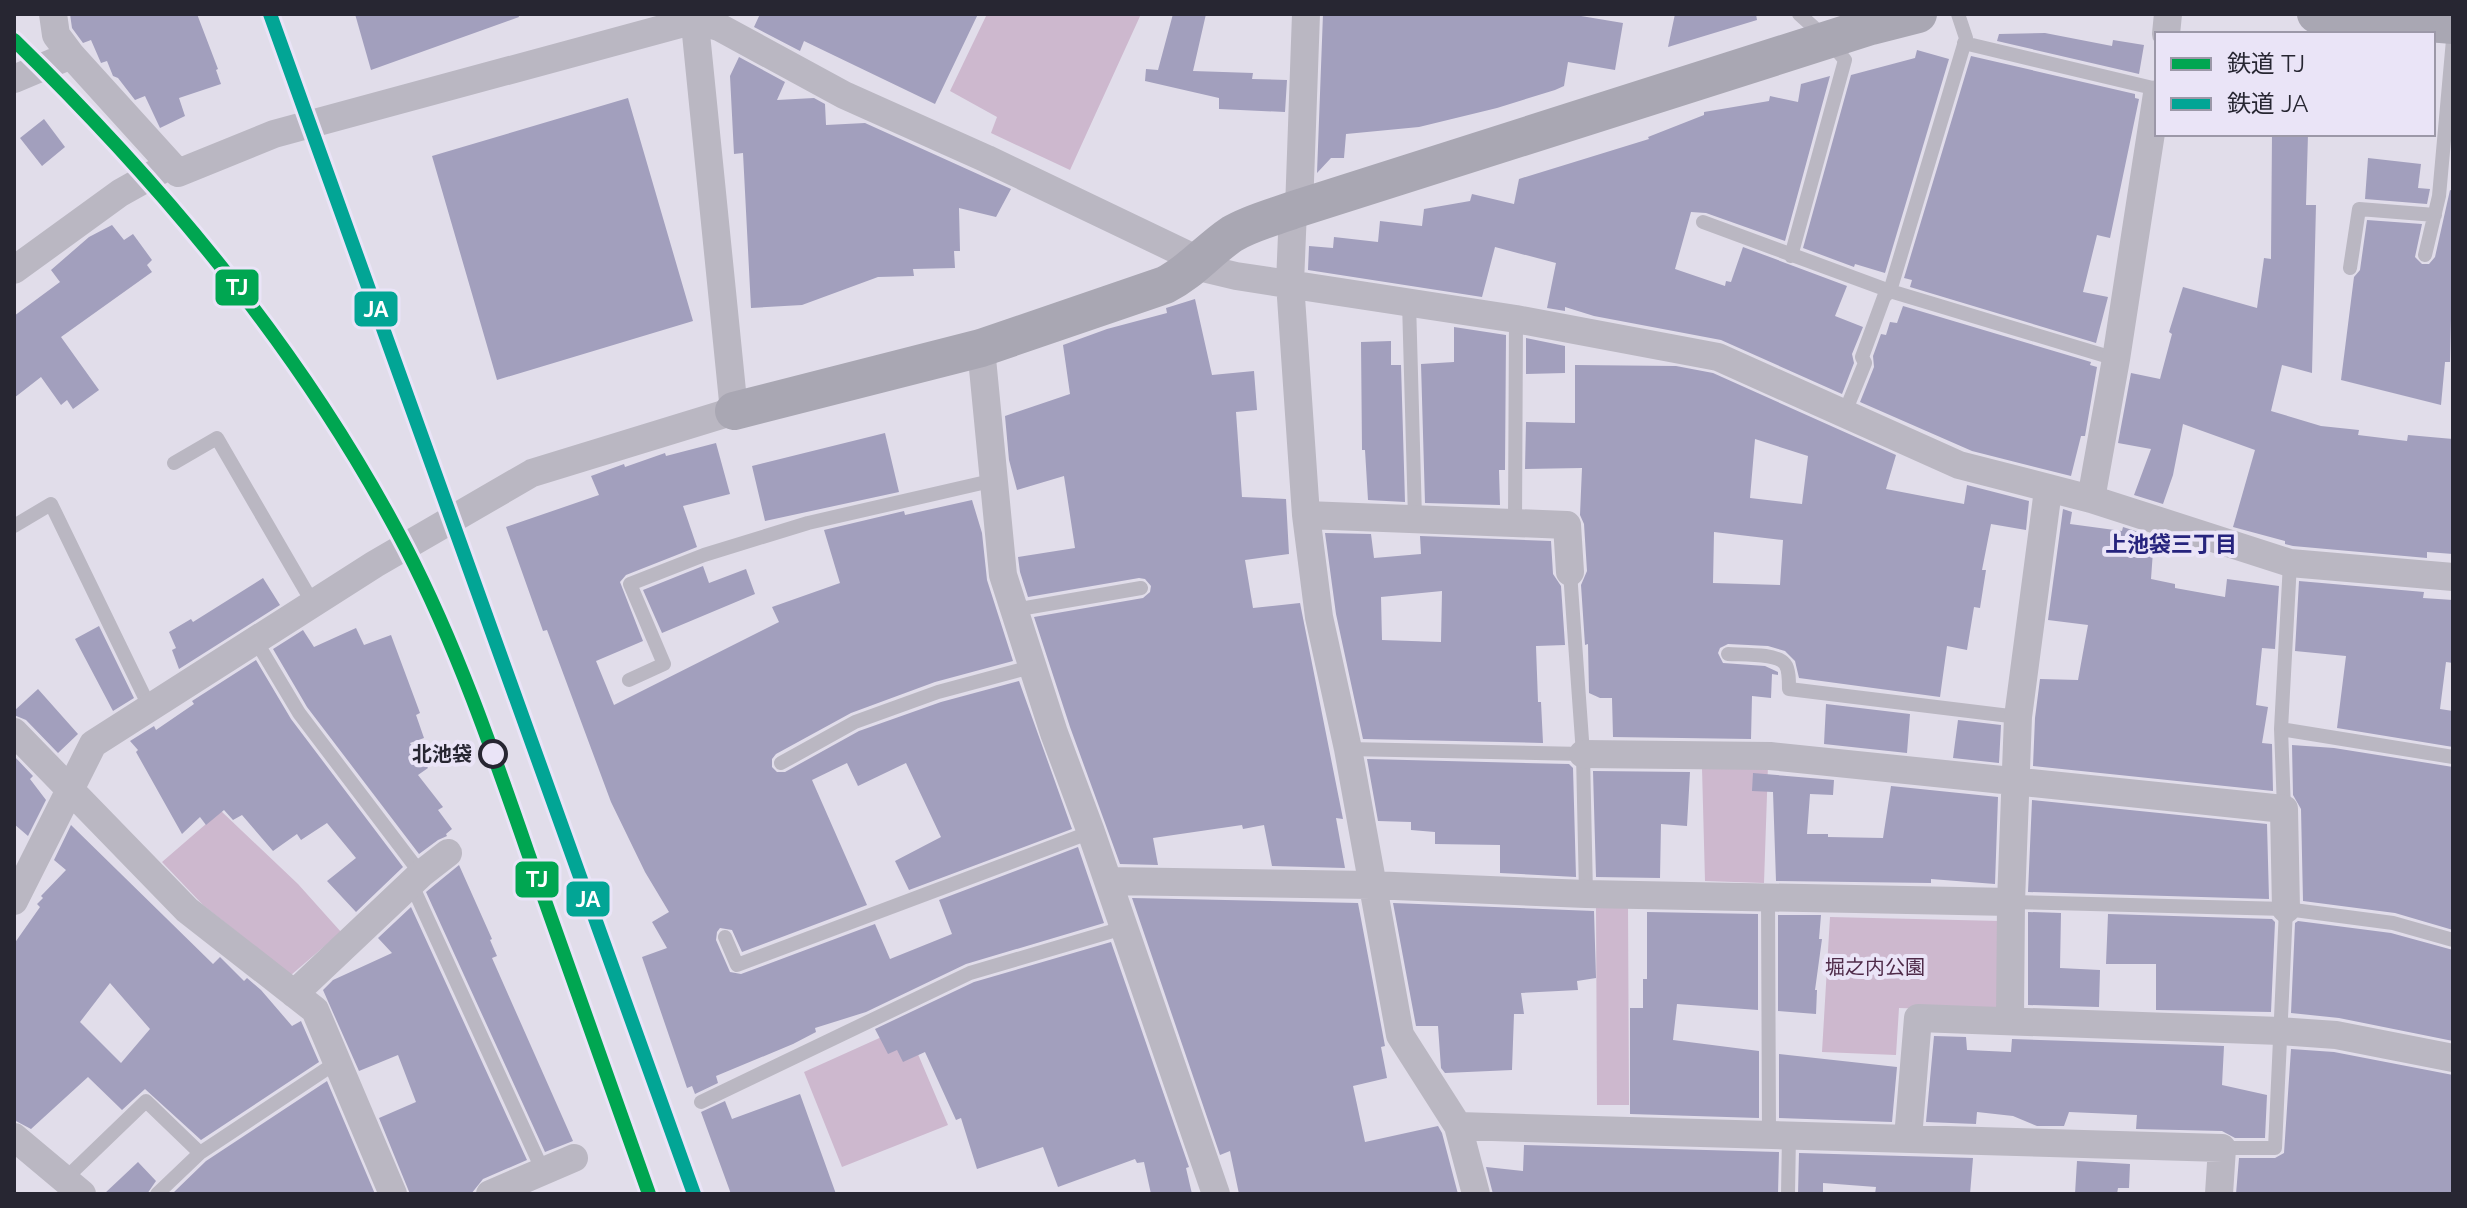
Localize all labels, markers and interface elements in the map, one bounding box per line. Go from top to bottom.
legend [2155,32,2435,136]
text: 鉄道 TJ [2227,49,2305,78]
text: 鉄道 JA [2227,89,2309,118]
line badge: TJ [214,268,260,307]
text: TJ [226,274,248,300]
line badge: JA [353,290,399,328]
text: JA [363,296,389,322]
district label: 上池袋三丁目 [2105,531,2237,557]
marker: 北池袋 [479,740,507,768]
place label: 北池袋 [412,742,472,766]
line badge: TJ [514,860,560,899]
text: TJ [526,866,548,892]
line badge: JA [565,880,611,918]
text: JA [575,886,601,912]
park label: 堀之内公園 [1825,955,1925,979]

